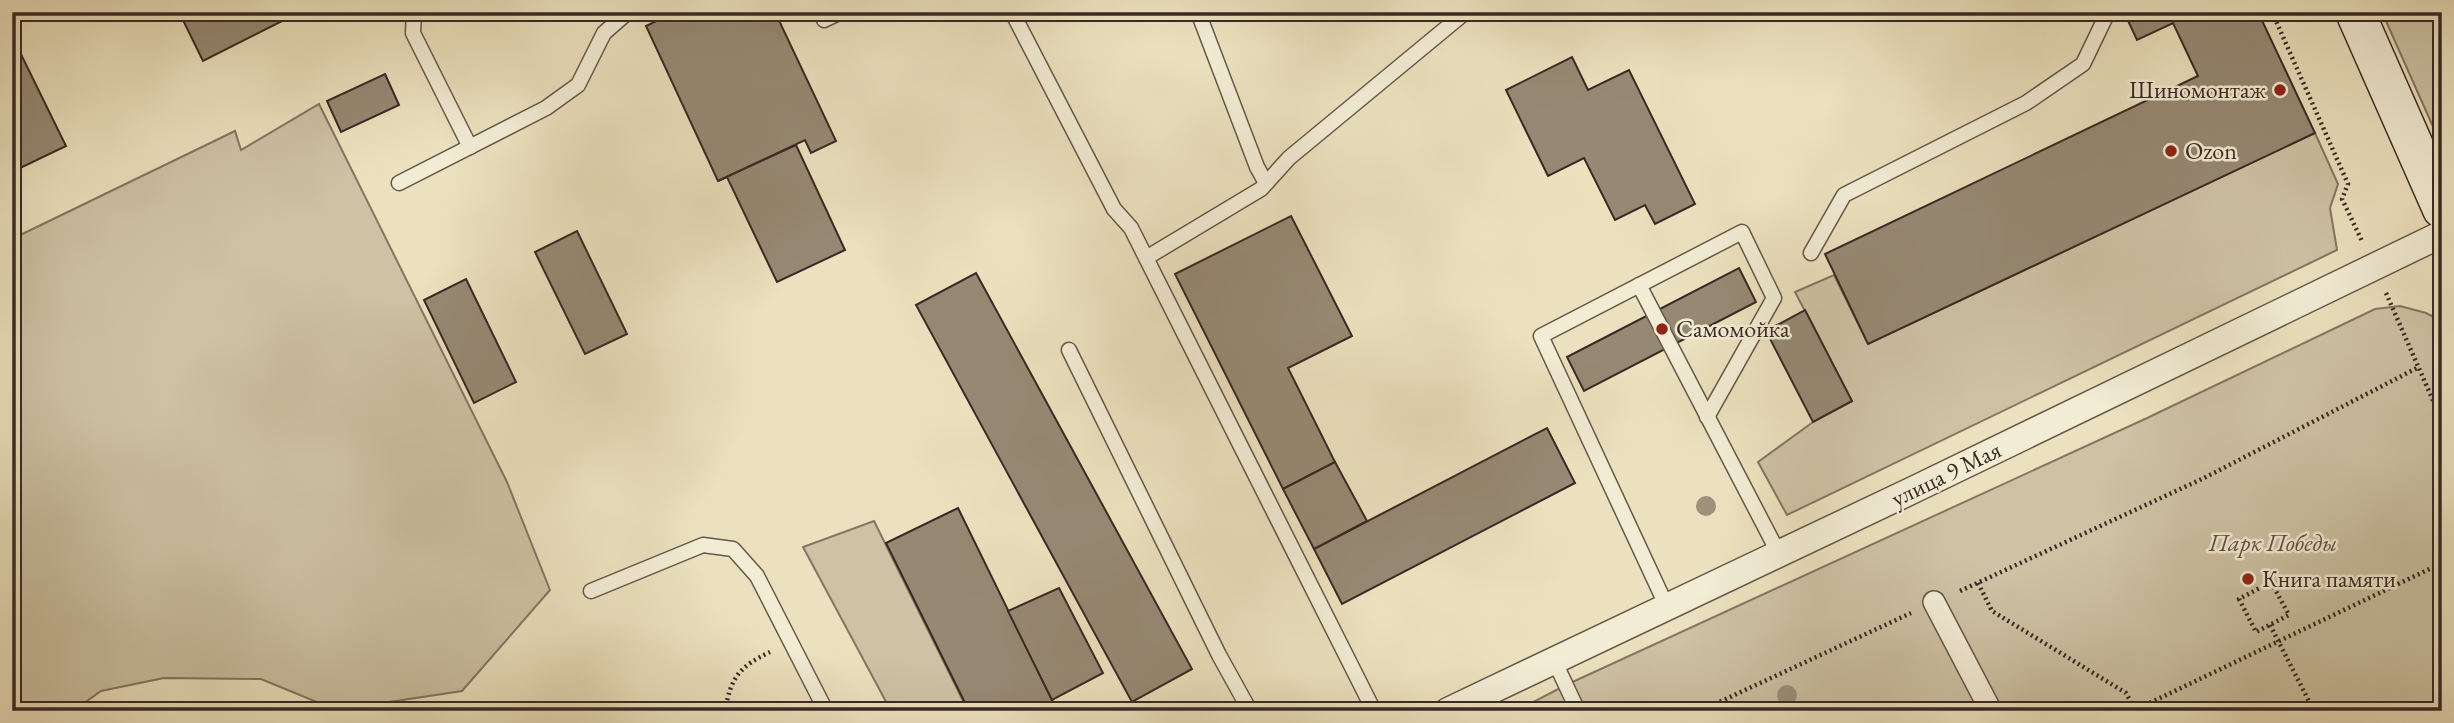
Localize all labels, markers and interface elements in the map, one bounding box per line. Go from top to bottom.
place label: Шиномонтаж [2129,74,2266,105]
marker: Шиномонтаж [2272,82,2288,98]
place label: Ozon [2185,135,2237,166]
marker: Ozon [2163,143,2179,159]
place label: Самомойка [1676,313,1790,344]
marker: Самомойка [1654,321,1670,337]
street label: улица 9 Мая [1886,434,2006,513]
park label: Парк Победы [2208,527,2337,558]
place label: Книга памяти [2262,563,2396,594]
marker: Книга памяти [2240,571,2256,587]

